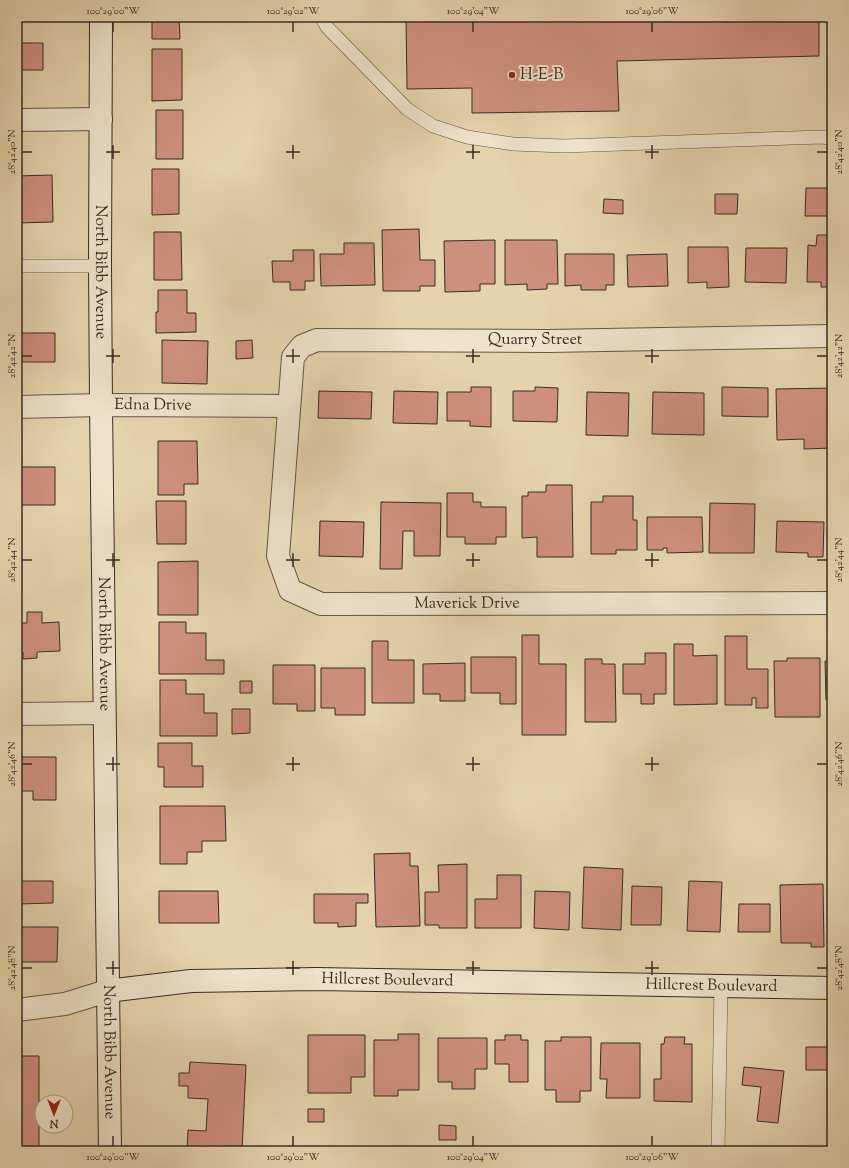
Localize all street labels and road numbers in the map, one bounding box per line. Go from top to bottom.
street label: North Bibb Avenue [88,205,112,339]
street label: Quarry Street [488,329,583,352]
street label: Edna Drive [114,394,192,417]
street label: North Bibb Avenue [92,577,116,711]
street label: Maverick Drive [414,592,520,615]
street label: Hillcrest Boulevard [321,968,454,993]
street label: Hillcrest Boulevard [645,973,778,999]
street label: North Bibb Avenue [96,985,121,1119]

